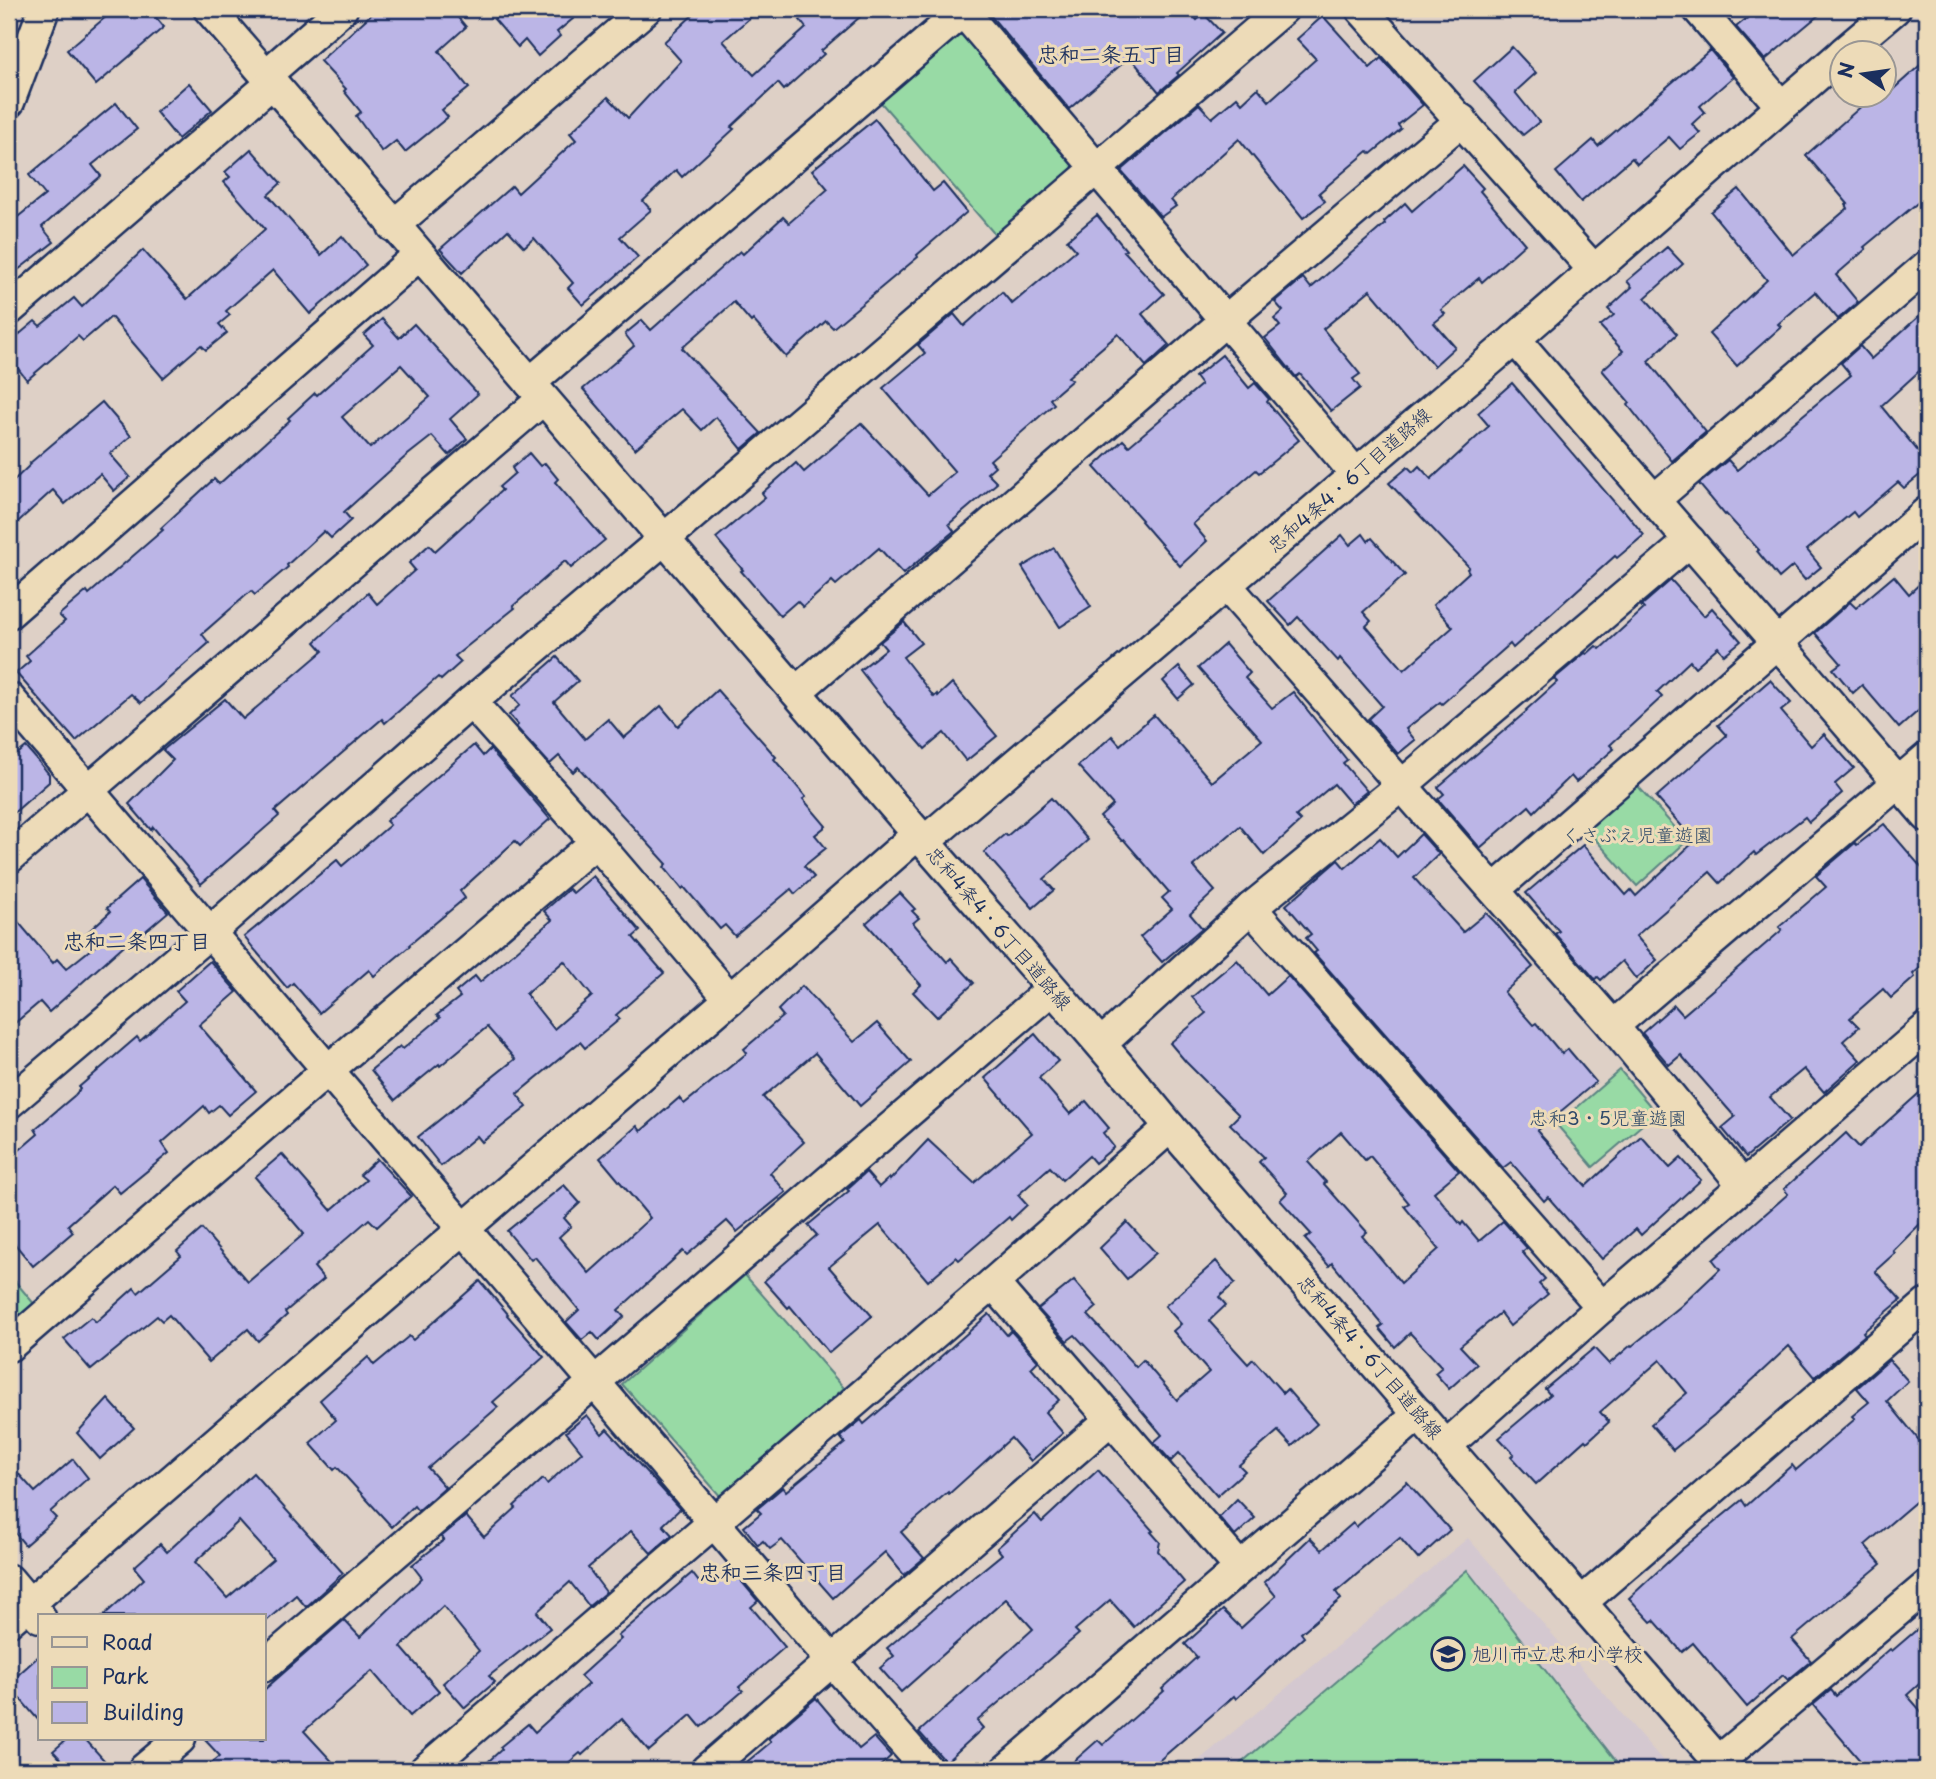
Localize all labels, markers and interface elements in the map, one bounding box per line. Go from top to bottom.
district label: 忠和二条五丁目 [1038,37,1185,69]
north arrow [1828,38,1898,108]
text: N [1830,59,1861,80]
street label: 忠和4条4・6丁目道路線 [1260,400,1437,559]
park label: くさぶえ児童遊園 [1561,820,1713,848]
street label: 忠和4条4・6丁目道路線 [920,839,1079,1016]
district label: 忠和二条四丁目 [64,924,211,956]
park label: 忠和3・5児童遊園 [1529,1103,1687,1131]
street label: 忠和4条4・6丁目道路線 [1291,1268,1450,1445]
district label: 忠和三条四丁目 [700,1555,847,1587]
legend [38,1614,266,1740]
text: Road [102,1625,153,1657]
school or university icon: 旭川市立忠和小学校 [1429,1635,1467,1673]
place label: 旭川市立忠和小学校 [1472,1639,1643,1667]
text: Park [102,1659,149,1691]
text: Building [102,1695,184,1727]

